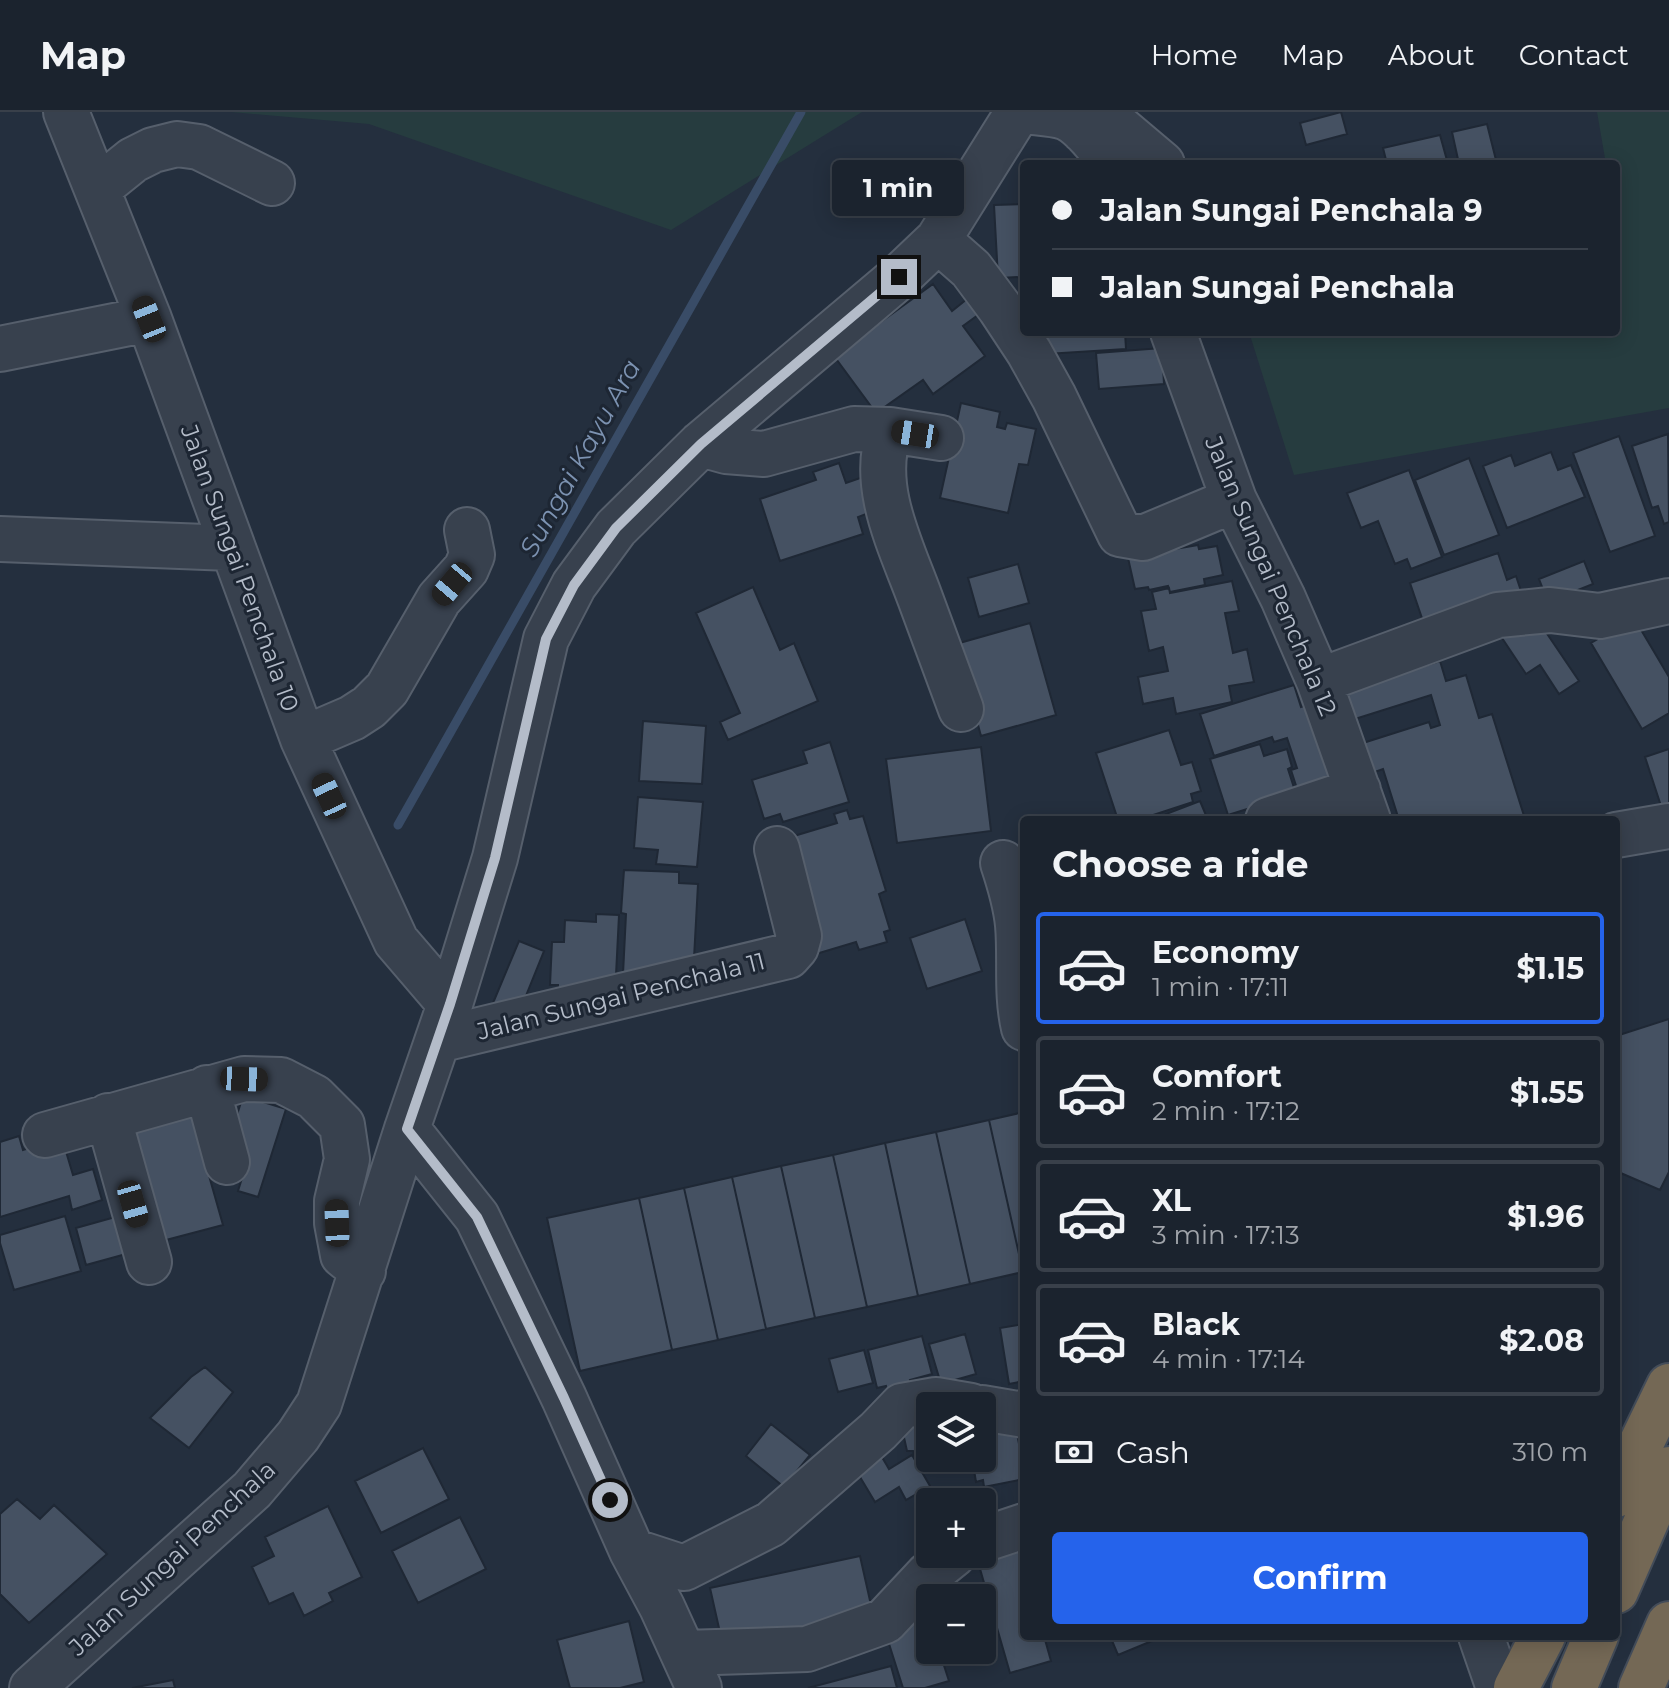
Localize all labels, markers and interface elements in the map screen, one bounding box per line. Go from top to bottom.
text: Map [40,32,126,79]
text: Home [1151,38,1238,72]
text: Map [1282,38,1344,72]
text: About [1388,38,1475,72]
text: Contact [1519,38,1629,72]
callout: 1 min [833,161,965,217]
text: 1 min [863,172,933,204]
text: Jalan Sungai Penchala 9 [1100,192,1483,229]
route end [881,259,917,295]
text: Jalan Sungai Penchala [1100,269,1455,306]
car [129,292,169,346]
water label: Sungai Kayu Ara [513,354,647,562]
car [889,418,941,450]
street label: Jalan Sungai Penchala 10 [174,420,305,715]
street label: Jalan Sungai Penchala 12 [1199,431,1343,720]
car [427,558,477,610]
car [308,769,350,823]
text: Choose a ride [1052,842,1309,886]
icon: car [1056,932,1128,1004]
text: Economy [1152,934,1299,971]
street label: Jalan Sungai Penchala 11 [473,946,768,1046]
text: $1.15 [1516,950,1584,987]
text: 1 min · 17:11 [1152,971,1289,1003]
icon: car [1056,1056,1128,1128]
text: Comfort [1152,1058,1282,1095]
car [220,1066,268,1092]
text: $1.55 [1510,1074,1584,1111]
text: 2 min · 17:12 [1152,1095,1300,1127]
car [115,1178,151,1230]
icon: car [1056,1180,1128,1252]
text: XL [1152,1182,1191,1219]
text: $1.96 [1507,1198,1584,1235]
car [324,1199,350,1247]
text: 3 min · 17:13 [1152,1219,1300,1251]
icon: car [1056,1304,1128,1376]
text: Black [1152,1306,1240,1343]
text: $2.08 [1499,1322,1584,1359]
text: 4 min · 17:14 [1152,1343,1305,1375]
map controls [916,1392,996,1664]
button: layers [916,1392,996,1472]
icon: cash [1052,1430,1096,1474]
text: Cash [1116,1434,1190,1471]
text: 310 m [1512,1436,1588,1468]
street label: Jalan Sungai Penchala [62,1455,281,1662]
route start [592,1482,628,1518]
button: + [916,1488,996,1568]
button: Confirm [1052,1532,1588,1624]
button: − [916,1584,996,1664]

